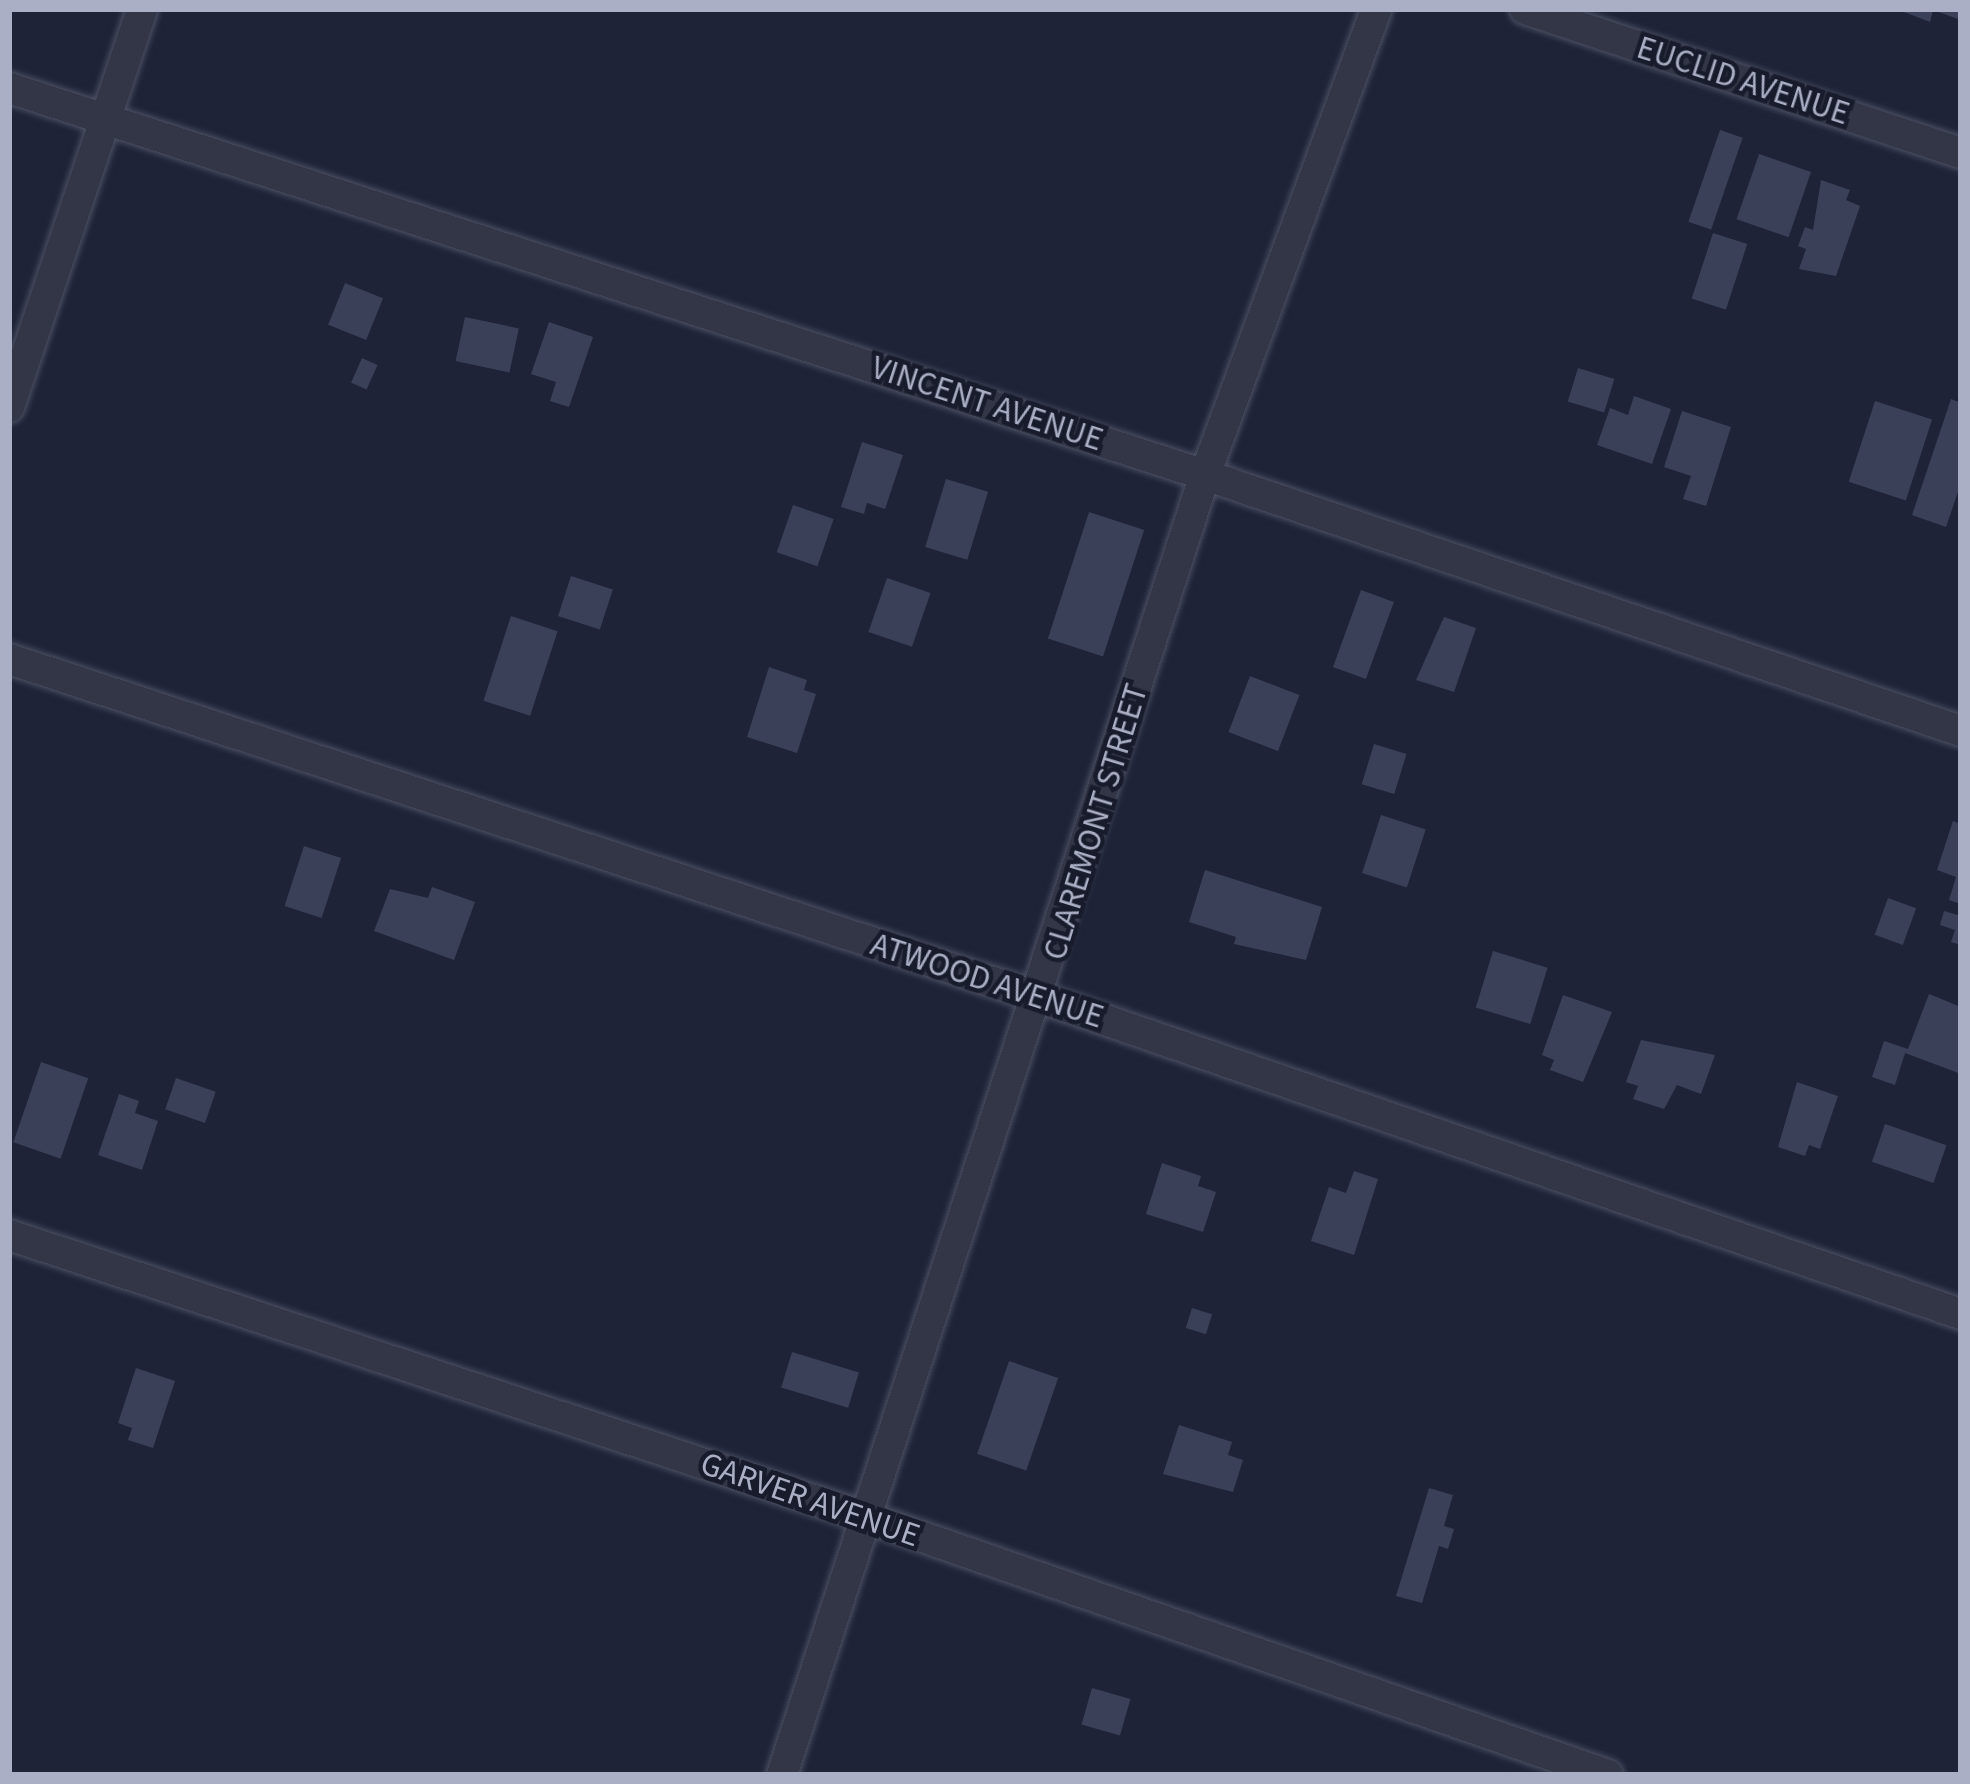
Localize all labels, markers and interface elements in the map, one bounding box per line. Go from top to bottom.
street label: EUCLID AVENUE [1632,28,1854,134]
street label: VINCENT AVENUE [866,348,1108,460]
street label: CLAREMONT STREET [1035,679,1157,965]
street label: ATWOOD AVENUE [866,925,1108,1037]
street label: GARVER AVENUE [695,1444,925,1556]

